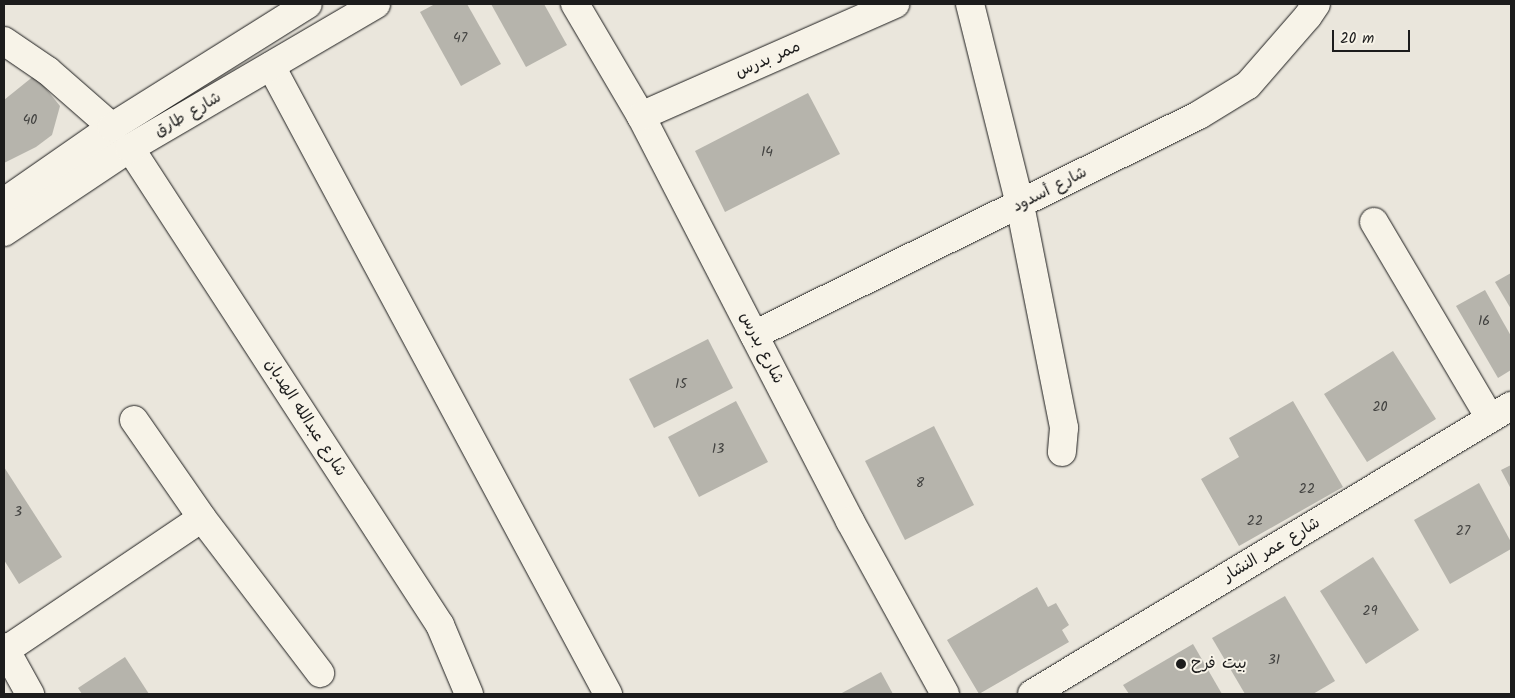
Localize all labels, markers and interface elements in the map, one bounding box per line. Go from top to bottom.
scale bar [1335,20,1412,52]
text: 20 m [1340,27,1374,51]
house number: 47 [453,30,467,46]
street label: ممر بدرس [732,37,804,83]
street label: شارع طارق [151,88,225,142]
house number: 40 [23,112,37,128]
house number: 14 [761,144,773,160]
street label: شارع أسدود [1010,163,1090,217]
street label: شارع بدرس [735,309,787,387]
house number: 16 [1478,313,1490,329]
street label: شارع عبدالله الهدبان [260,356,350,480]
house number: 15 [675,376,687,392]
house number: 20 [1372,399,1388,415]
house number: 13 [712,441,724,457]
house number: 8 [916,475,924,491]
house number: 22 [1299,481,1315,497]
house number: 3 [14,504,22,520]
house number: 22 [1247,513,1263,529]
street label: شارع عمر النشار [1220,514,1324,586]
house number: 27 [1456,523,1470,539]
house number: 29 [1363,603,1377,619]
house number: 31 [1268,652,1280,668]
place label: بيت فرح [1191,654,1247,674]
marker: بيت فرح [1175,658,1187,670]

